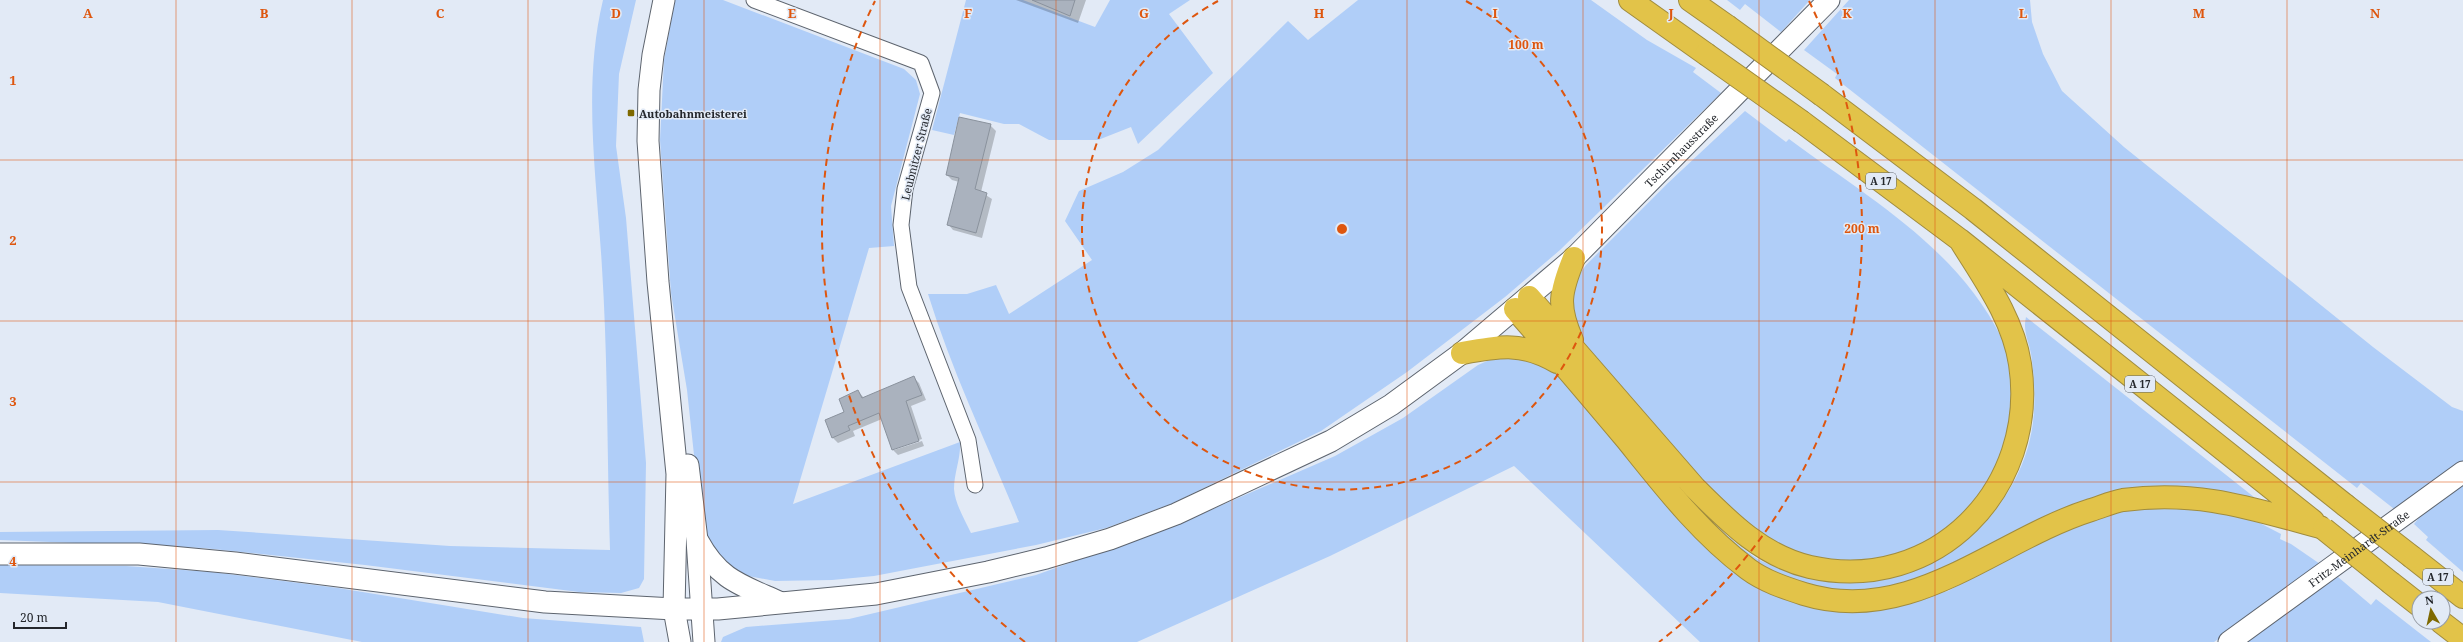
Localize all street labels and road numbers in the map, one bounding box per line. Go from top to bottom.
street label: Leubnitzer Straße [897,106,935,202]
street label: Tschirnhausstraße [1641,110,1721,190]
road number: A 17 [1866,173,1896,189]
road number: A 17 [2125,376,2155,392]
street label: Fritz-Meinhardt-Straße [2305,506,2412,590]
road number: A 17 [2423,569,2453,585]

